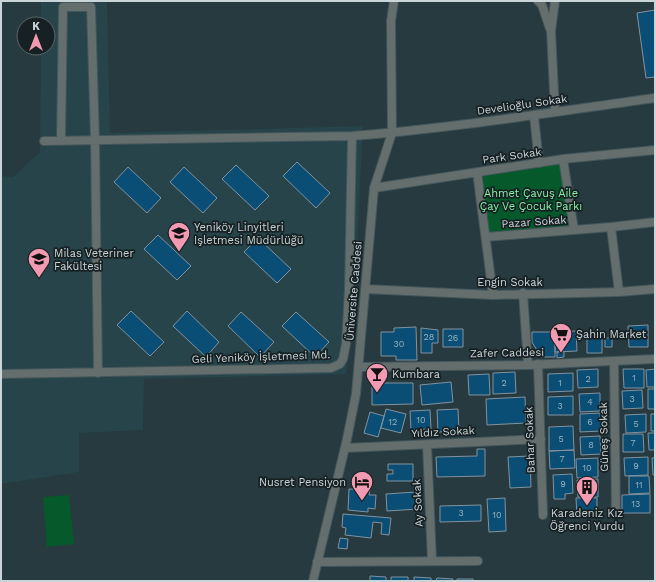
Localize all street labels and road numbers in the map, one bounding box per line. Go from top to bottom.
street label: Develioğlu Sokak [476,92,568,118]
street label: Park Sokak [482,145,542,167]
street label: Pazar Sokak [501,213,567,231]
street label: Üniversite Caddesi [342,241,365,341]
street label: Engin Sokak [477,276,543,289]
street label: Zafer Caddesi [470,346,544,360]
street label: Geli Yeniköy İşletmesi Md. [191,347,331,366]
street label: Güneş Sokak [597,402,611,472]
street label: Bahar Sokak [522,406,538,474]
street label: Yıldız Sokak [411,424,475,440]
street label: Ay Sokak [410,479,426,527]

